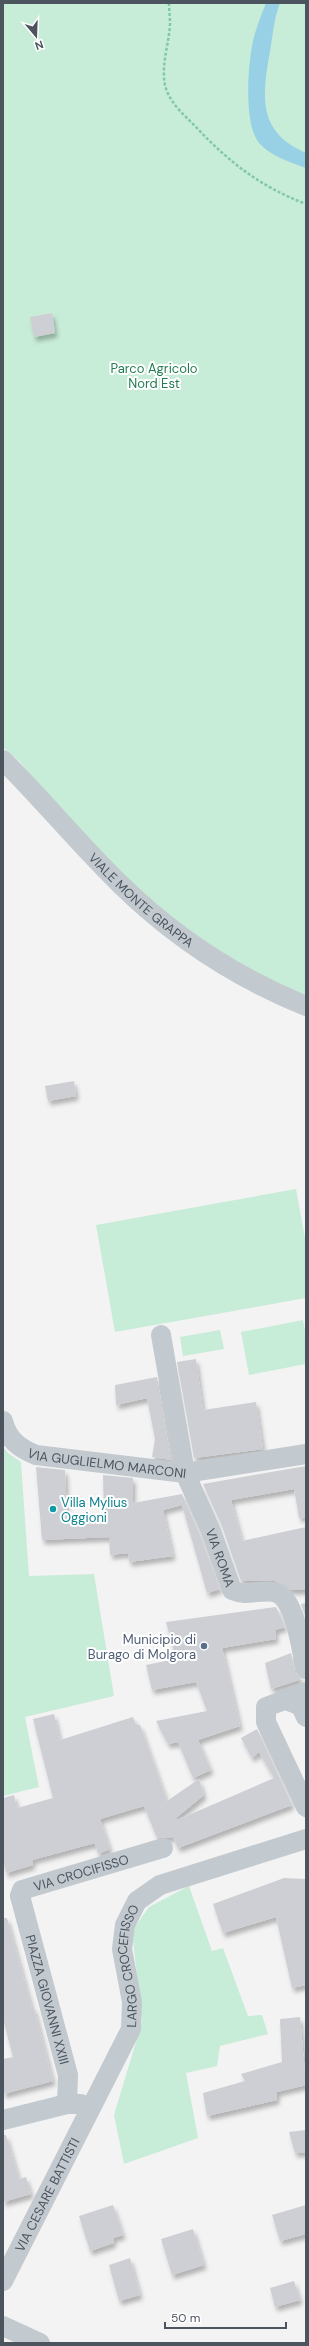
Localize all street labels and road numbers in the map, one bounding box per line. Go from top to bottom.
street label: VIALE MONTE GRAPPA [85,849,197,952]
street label: VIA GUGLIELMO MARCONI [25,1444,187,1482]
street label: VIA ROMA [202,1526,238,1590]
street label: VIA CROCIFISSO [32,1851,131,1895]
street label: LARGO CROCEFISSO [113,1902,143,2028]
street label: PIAZZA GIOVANNI XXIII [22,1933,73,2066]
street label: VIA CESARE BATTISTI [11,2135,83,2255]

